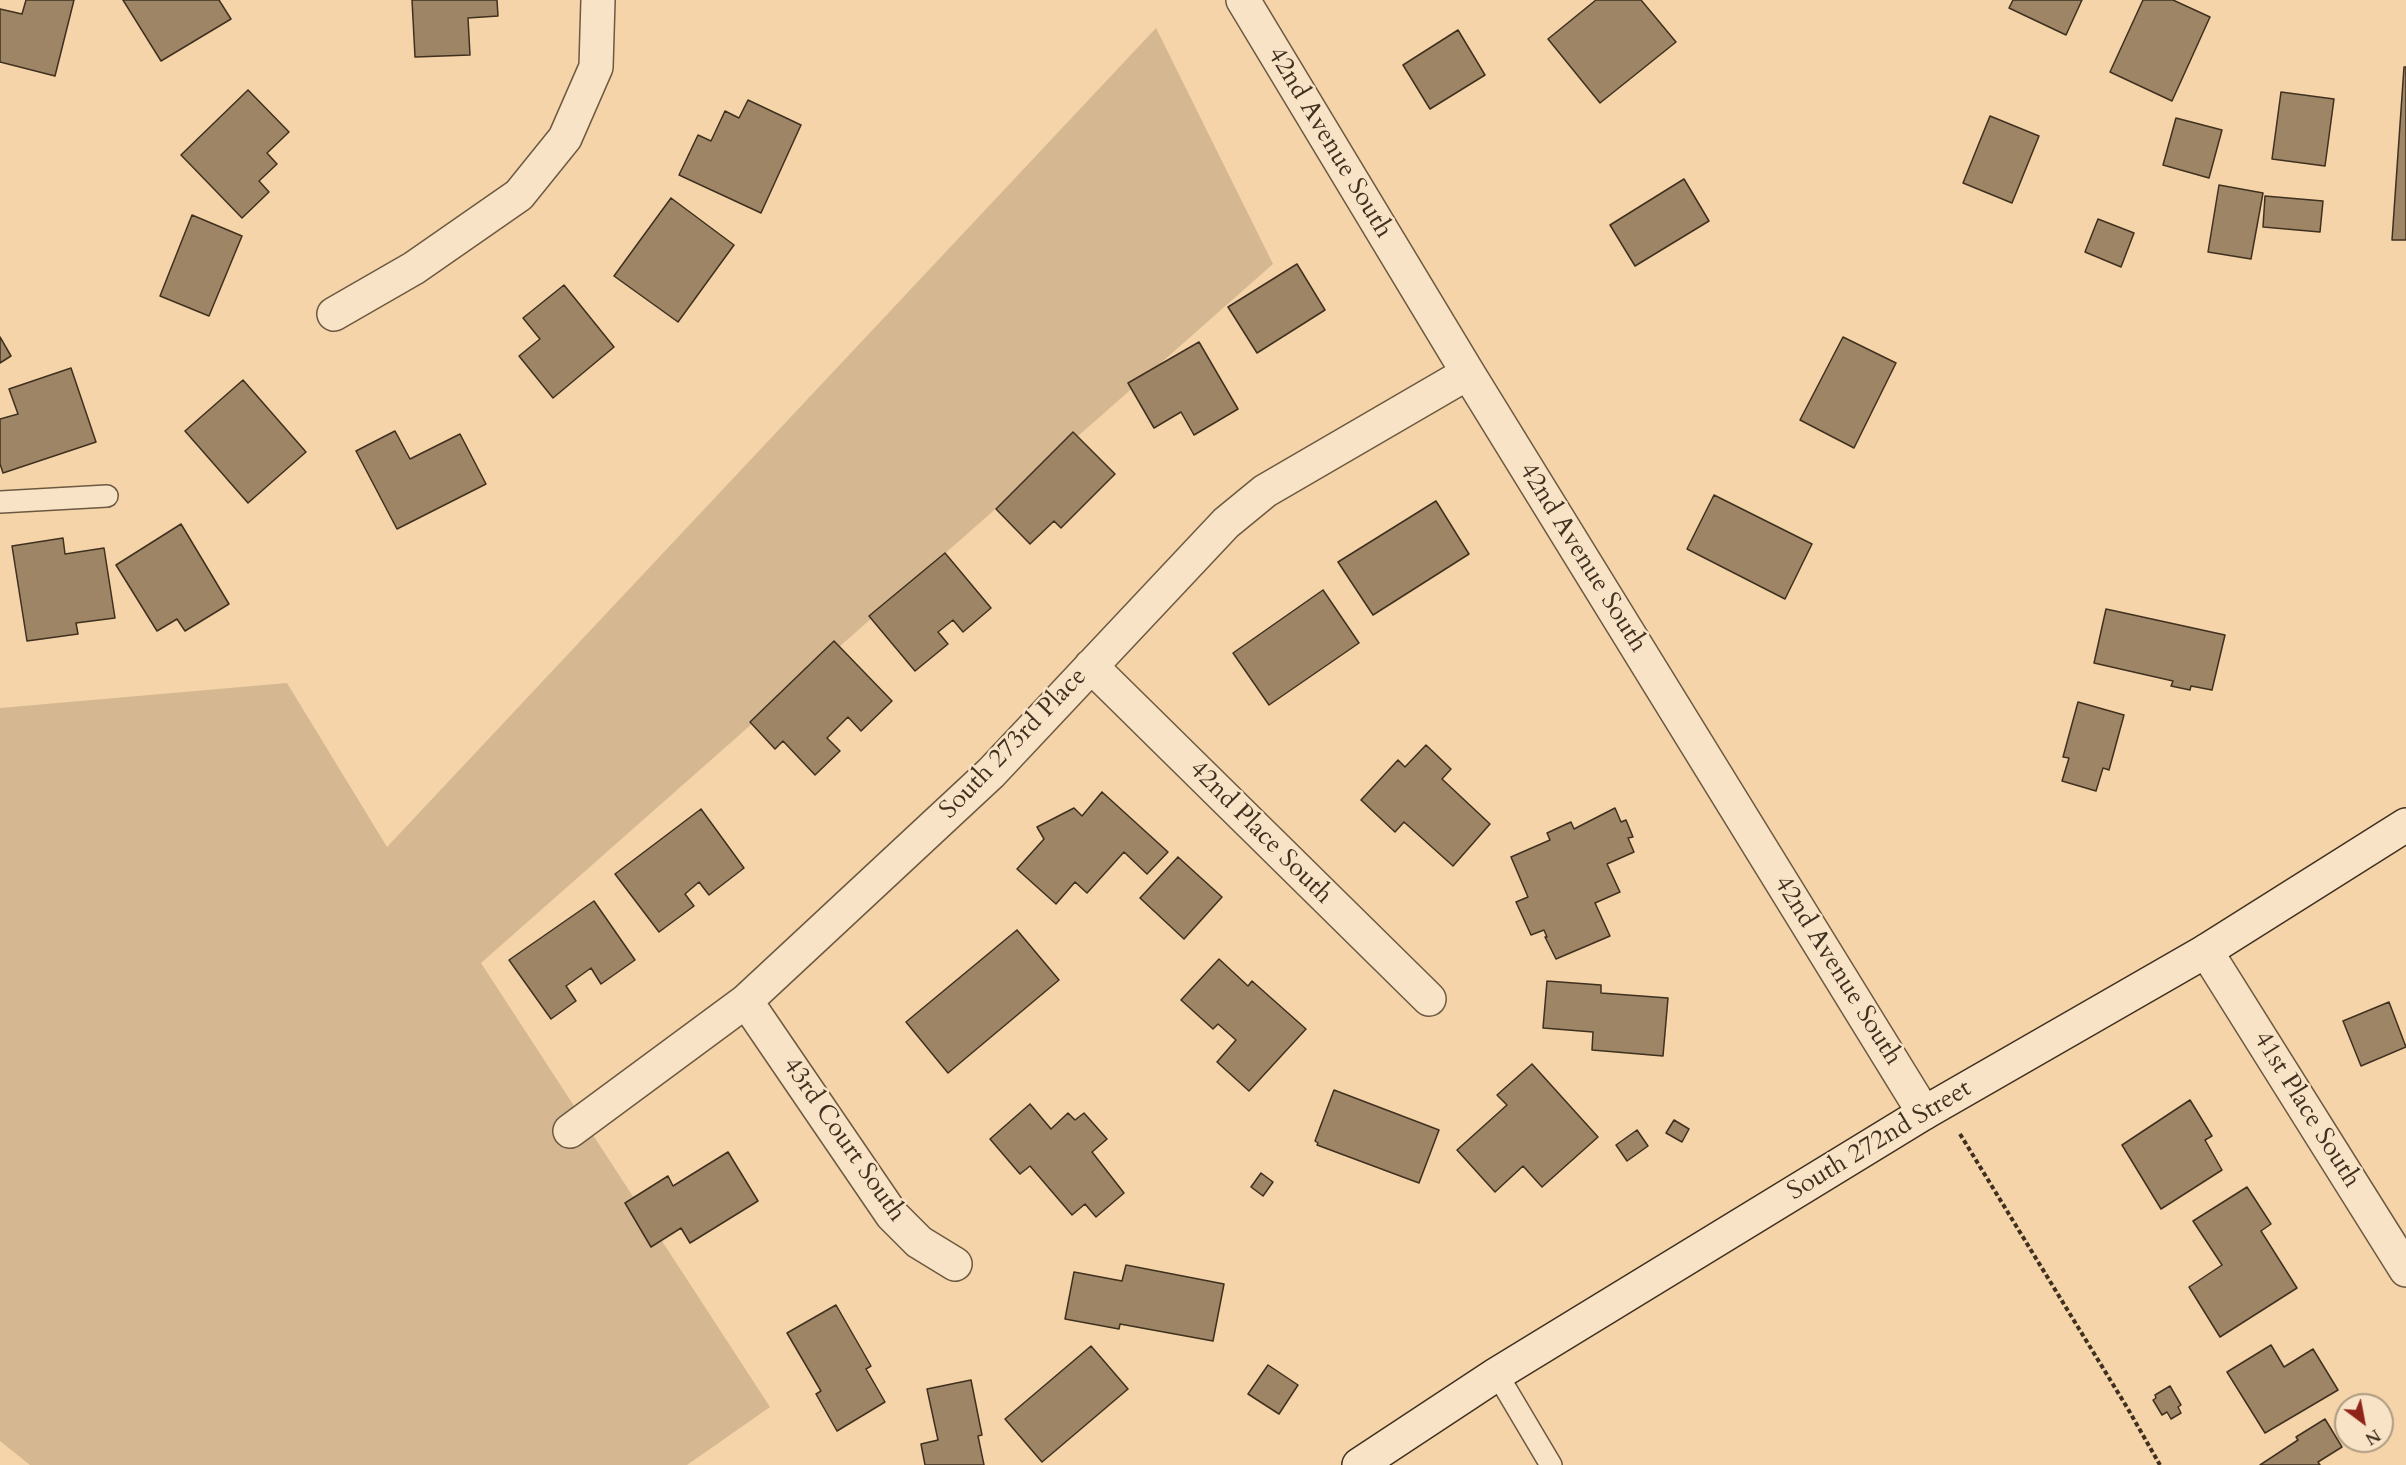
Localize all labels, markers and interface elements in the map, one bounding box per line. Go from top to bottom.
street label: 42nd Avenue South [1260,42,1398,244]
street label: 42nd Avenue South [1511,458,1653,658]
street label: South 273rd Place [934,662,1094,826]
street label: 42nd Place South [1182,755,1338,911]
street label: 42nd Avenue South [1766,871,1908,1071]
street label: 41st Place South [2246,1026,2366,1194]
street label: 43rd Court South [775,1052,911,1228]
street label: South 272nd Street [1782,1074,1978,1208]
north arrow [2334,1393,2394,1453]
text: N [2361,1424,2384,1450]

